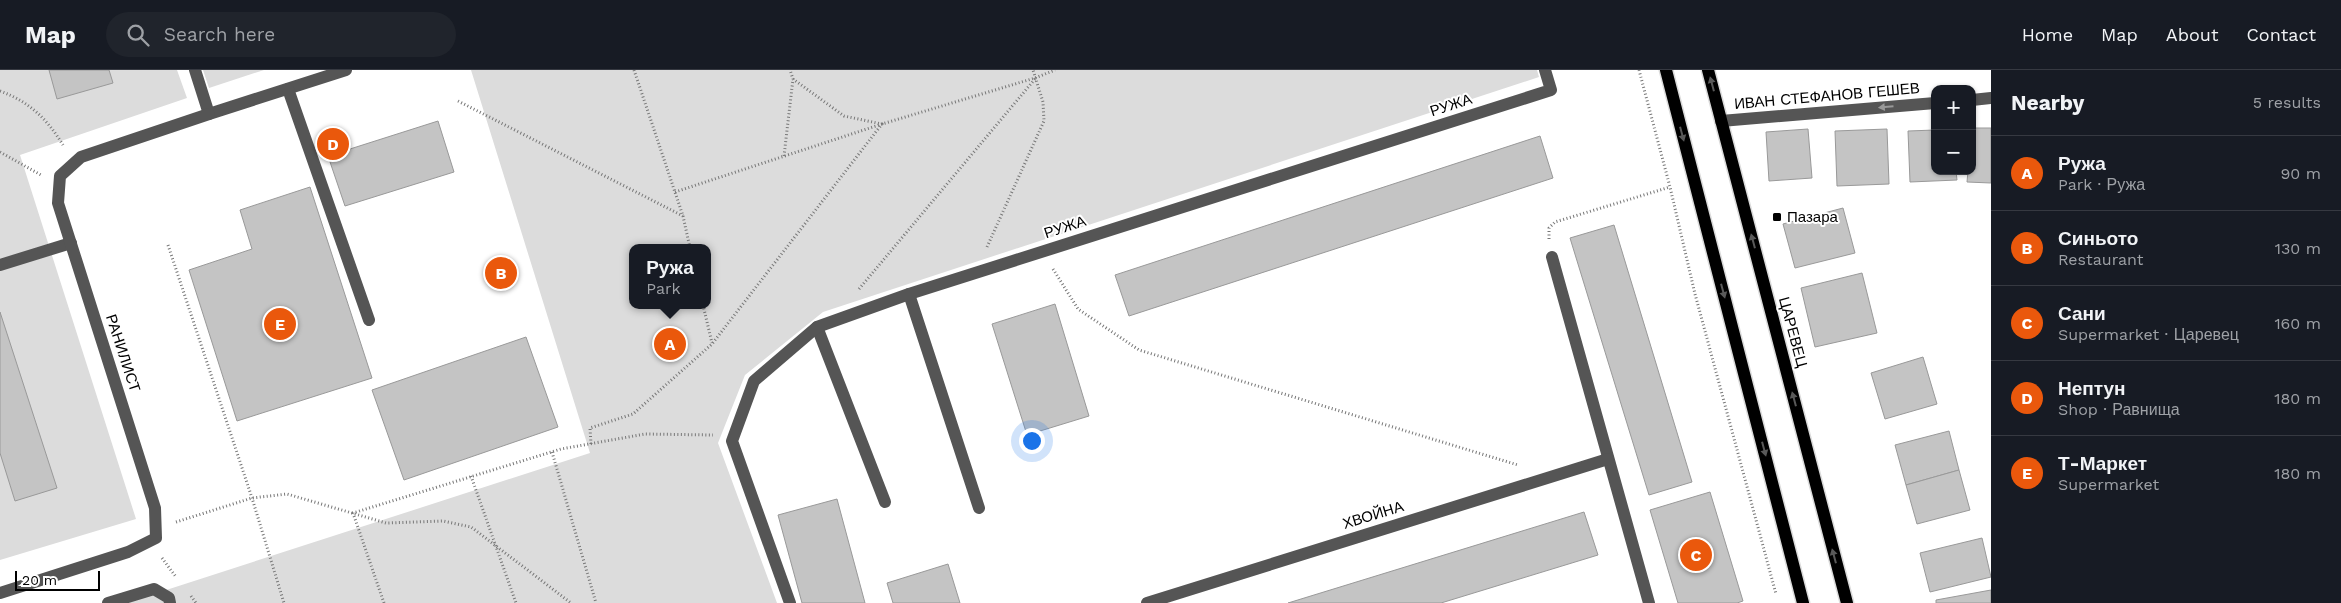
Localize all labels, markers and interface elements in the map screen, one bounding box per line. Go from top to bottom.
search box [106,12,456,57]
text: Map [25,21,76,49]
icon: search [124,21,152,49]
text: Search here [164,23,275,46]
text: Home [2022,24,2073,45]
text: Map [2101,24,2138,45]
text: About [2166,24,2218,45]
text: Contact [2246,24,2316,45]
one-way arrow [1708,76,1716,92]
street label: ИВАН СТЕФАНОВ ГЕШЕВ [1733,79,1921,113]
map controls [1931,85,1976,175]
button: + [1931,85,1976,130]
street label: РУЖА [1428,90,1474,120]
text: Nearby [2011,90,2084,115]
text: 5 results [2253,93,2321,112]
one-way arrow [1878,103,1894,111]
pin: D [317,125,349,163]
one-way arrow [1678,127,1686,142]
button: − [1931,130,1976,175]
text: Ружа [2058,152,2106,175]
text: A [2022,164,2032,183]
text: 90 m [2280,164,2321,183]
text: Park · Ружа [2058,175,2145,194]
place label: Пазара [1787,208,1839,226]
marker: Пазара [1771,211,1783,223]
street label: РУЖА [1042,212,1088,242]
text: Синьото [2058,227,2138,250]
one-way arrow [1748,234,1756,249]
text: B [2022,239,2032,258]
text: 130 m [2275,239,2321,258]
popup [629,244,711,309]
text: Restaurant [2058,250,2144,269]
pin: B [485,254,517,292]
text: Ружа [646,256,694,279]
text: Park [646,279,681,298]
one-way arrow [1719,284,1727,299]
street label: ЦАРЕВЕЦ [1775,295,1811,369]
text: Сани [2058,302,2106,325]
pin: E [264,305,296,343]
street label: РАНИЛИСТ [102,312,144,394]
text: C [2022,314,2032,333]
text: 160 m [2274,314,2321,333]
pin: A [654,325,686,363]
text: Supermarket · Царевец [2058,325,2239,344]
text: Нептун [2058,377,2126,400]
text: D [2021,389,2033,408]
text: 180 m [2274,389,2321,408]
one-way arrow [1789,391,1797,406]
text: Shop · Равнища [2058,400,2180,419]
your location [1019,428,1045,454]
one-way arrow [1760,441,1768,456]
text: Т-Маркет [2058,452,2147,475]
text: E [2022,464,2032,483]
text: 180 m [2274,464,2321,483]
text: Supermarket [2058,475,2159,494]
street label: ХВОЙНА [1340,497,1406,533]
pin: C [1680,536,1712,574]
one-way arrow [1830,548,1838,563]
scale bar [15,568,100,591]
text: 20 m [22,572,57,588]

